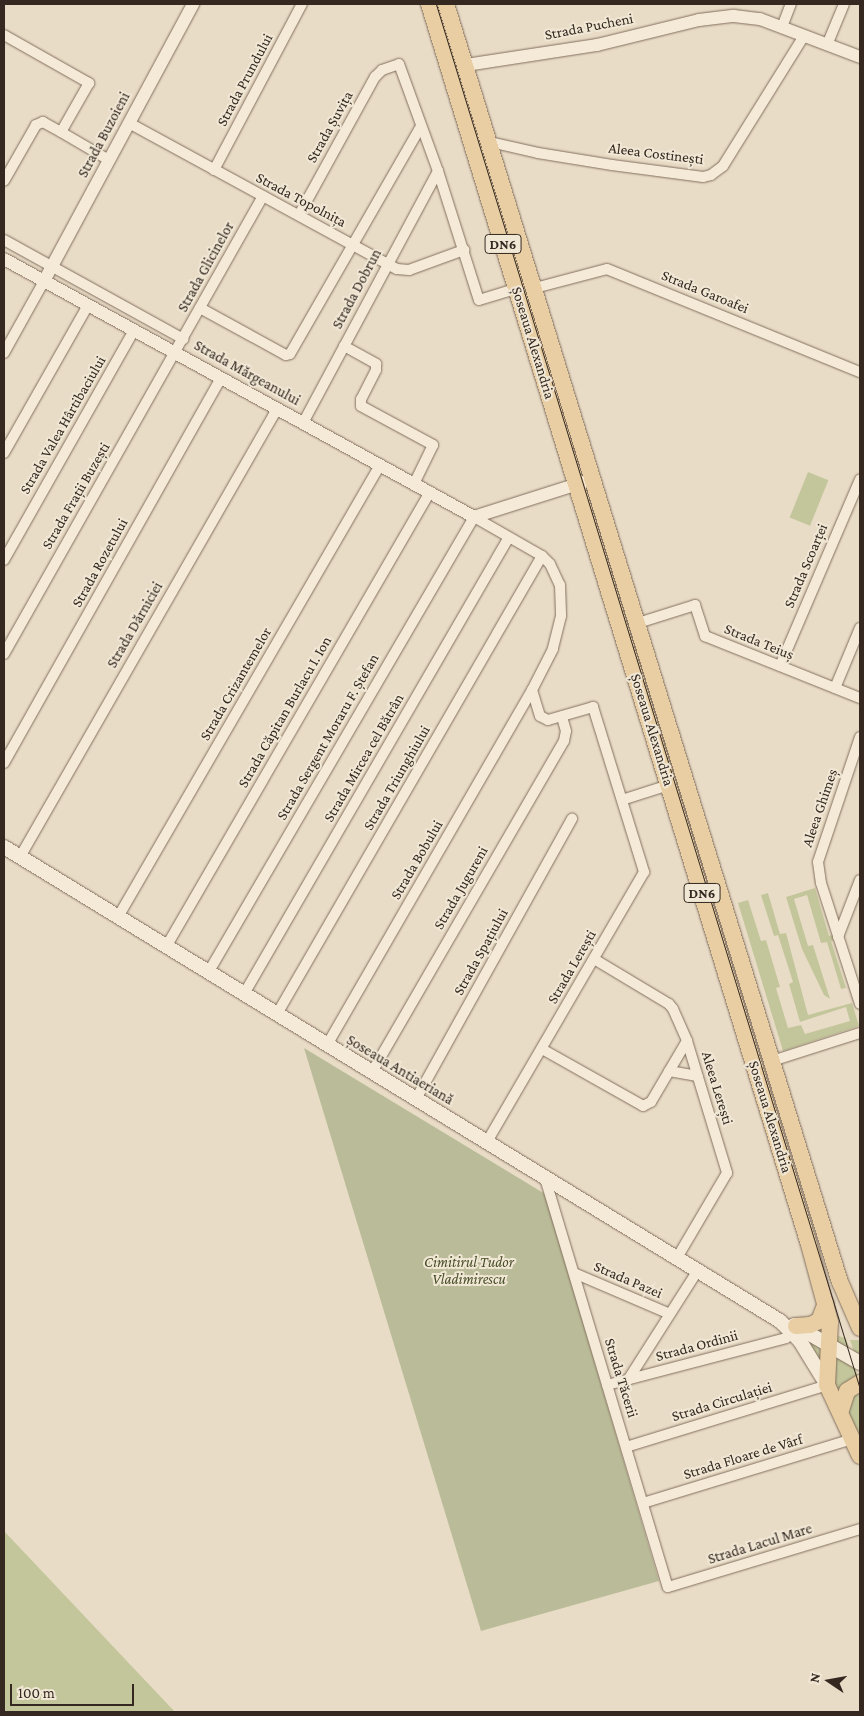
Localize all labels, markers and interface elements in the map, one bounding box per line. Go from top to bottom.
street label: Strada Pucheni [543,10,635,44]
street label: Strada Prundului [213,31,277,129]
street label: Strada Șuvița [303,88,357,166]
street label: Strada Buzoieni [74,89,134,181]
street label: Aleea Costinești [607,139,705,169]
street label: Strada Topolnița [253,169,349,231]
street label: Strada Glicinelor [174,219,238,315]
road number: DN6 [484,232,522,255]
street label: Strada Dobrun [328,246,386,332]
street label: Strada Garoafei [659,266,751,318]
street label: Șoseaua Alexandria [507,285,559,401]
street label: Strada Mărgeanului [191,336,303,410]
street label: Strada Valea Hârtibaciului [16,353,110,497]
street label: Strada Frații Buzești [38,439,114,553]
street label: Strada Rozetului [68,515,132,611]
street label: Strada Scoarței [780,521,832,611]
street label: Strada Dărniciei [103,579,167,671]
street label: Strada Teiuș [722,620,796,664]
street label: Strada Crizantemelor [196,624,276,744]
street label: Strada Căpitan Burlacu I. Ion [234,633,336,791]
street label: Strada Sergent Moraru F. Ștefan [273,651,383,823]
street label: Șoseaua Alexandria [626,672,678,788]
street label: Strada Mircea cel Bătrân [320,691,408,825]
street label: Strada Triunghiului [360,722,434,834]
street label: Aleea Ghimeș [798,767,842,849]
street label: Strada Bobului [387,817,447,903]
street label: Strada Jugureni [430,843,492,933]
road number: DN6 [683,881,721,904]
street label: Strada Spațiului [450,906,512,998]
street label: Strada Lerești [544,927,600,1007]
street label: Șoseaua Antiaeriană [343,1031,457,1109]
street label: Aleea Lerești [697,1049,737,1127]
street label: Șoseaua Alexandria [744,1059,796,1175]
park label: Cimitirul Tudor Vladimirescu [424,1253,514,1288]
street label: Strada Pazei [591,1258,665,1302]
street label: Strada Ordinii [654,1326,740,1366]
street label: Strada Tăcerii [600,1336,642,1420]
street label: Strada Circulației [670,1378,774,1426]
street label: Strada Floare de Vârf [681,1430,805,1484]
street label: Strada Lacul Mare [706,1520,814,1568]
north arrow [804,1656,854,1706]
text: N [806,1672,823,1684]
scale bar [12,1674,136,1706]
text: 100 m [18,1685,55,1701]

